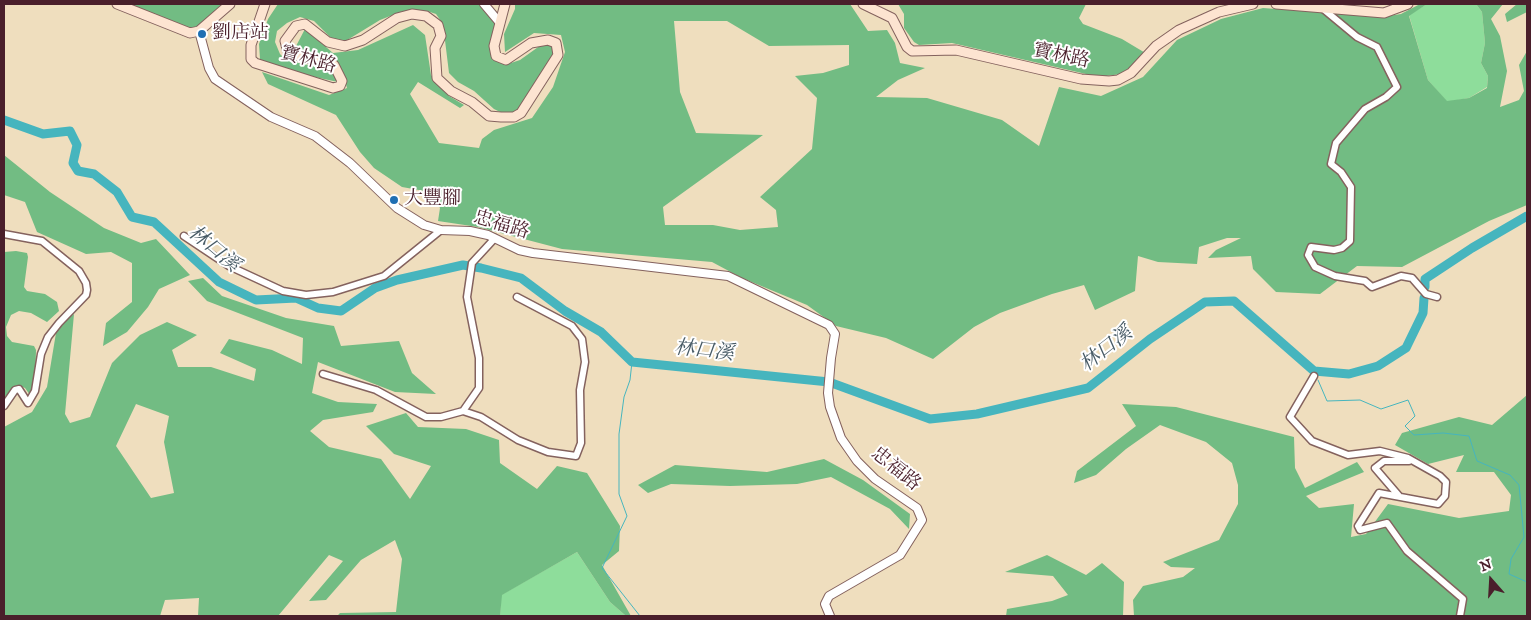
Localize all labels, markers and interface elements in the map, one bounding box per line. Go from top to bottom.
place label: 劉店站 [212,23,269,45]
marker: 劉店站 [196,28,208,40]
street label: 寶林路 [1031,40,1091,74]
street label: 寶林路 [278,43,338,79]
place label: 大豐腳 [404,189,461,211]
marker: 大豐腳 [388,194,400,206]
street label: 忠福路 [470,207,532,245]
water label: 林口溪 [182,222,244,278]
water label: 林口溪 [1076,322,1138,378]
water label: 林口溪 [673,337,735,367]
street label: 忠福路 [866,443,924,497]
north arrow [1466,555,1516,605]
text: N [1478,555,1494,576]

